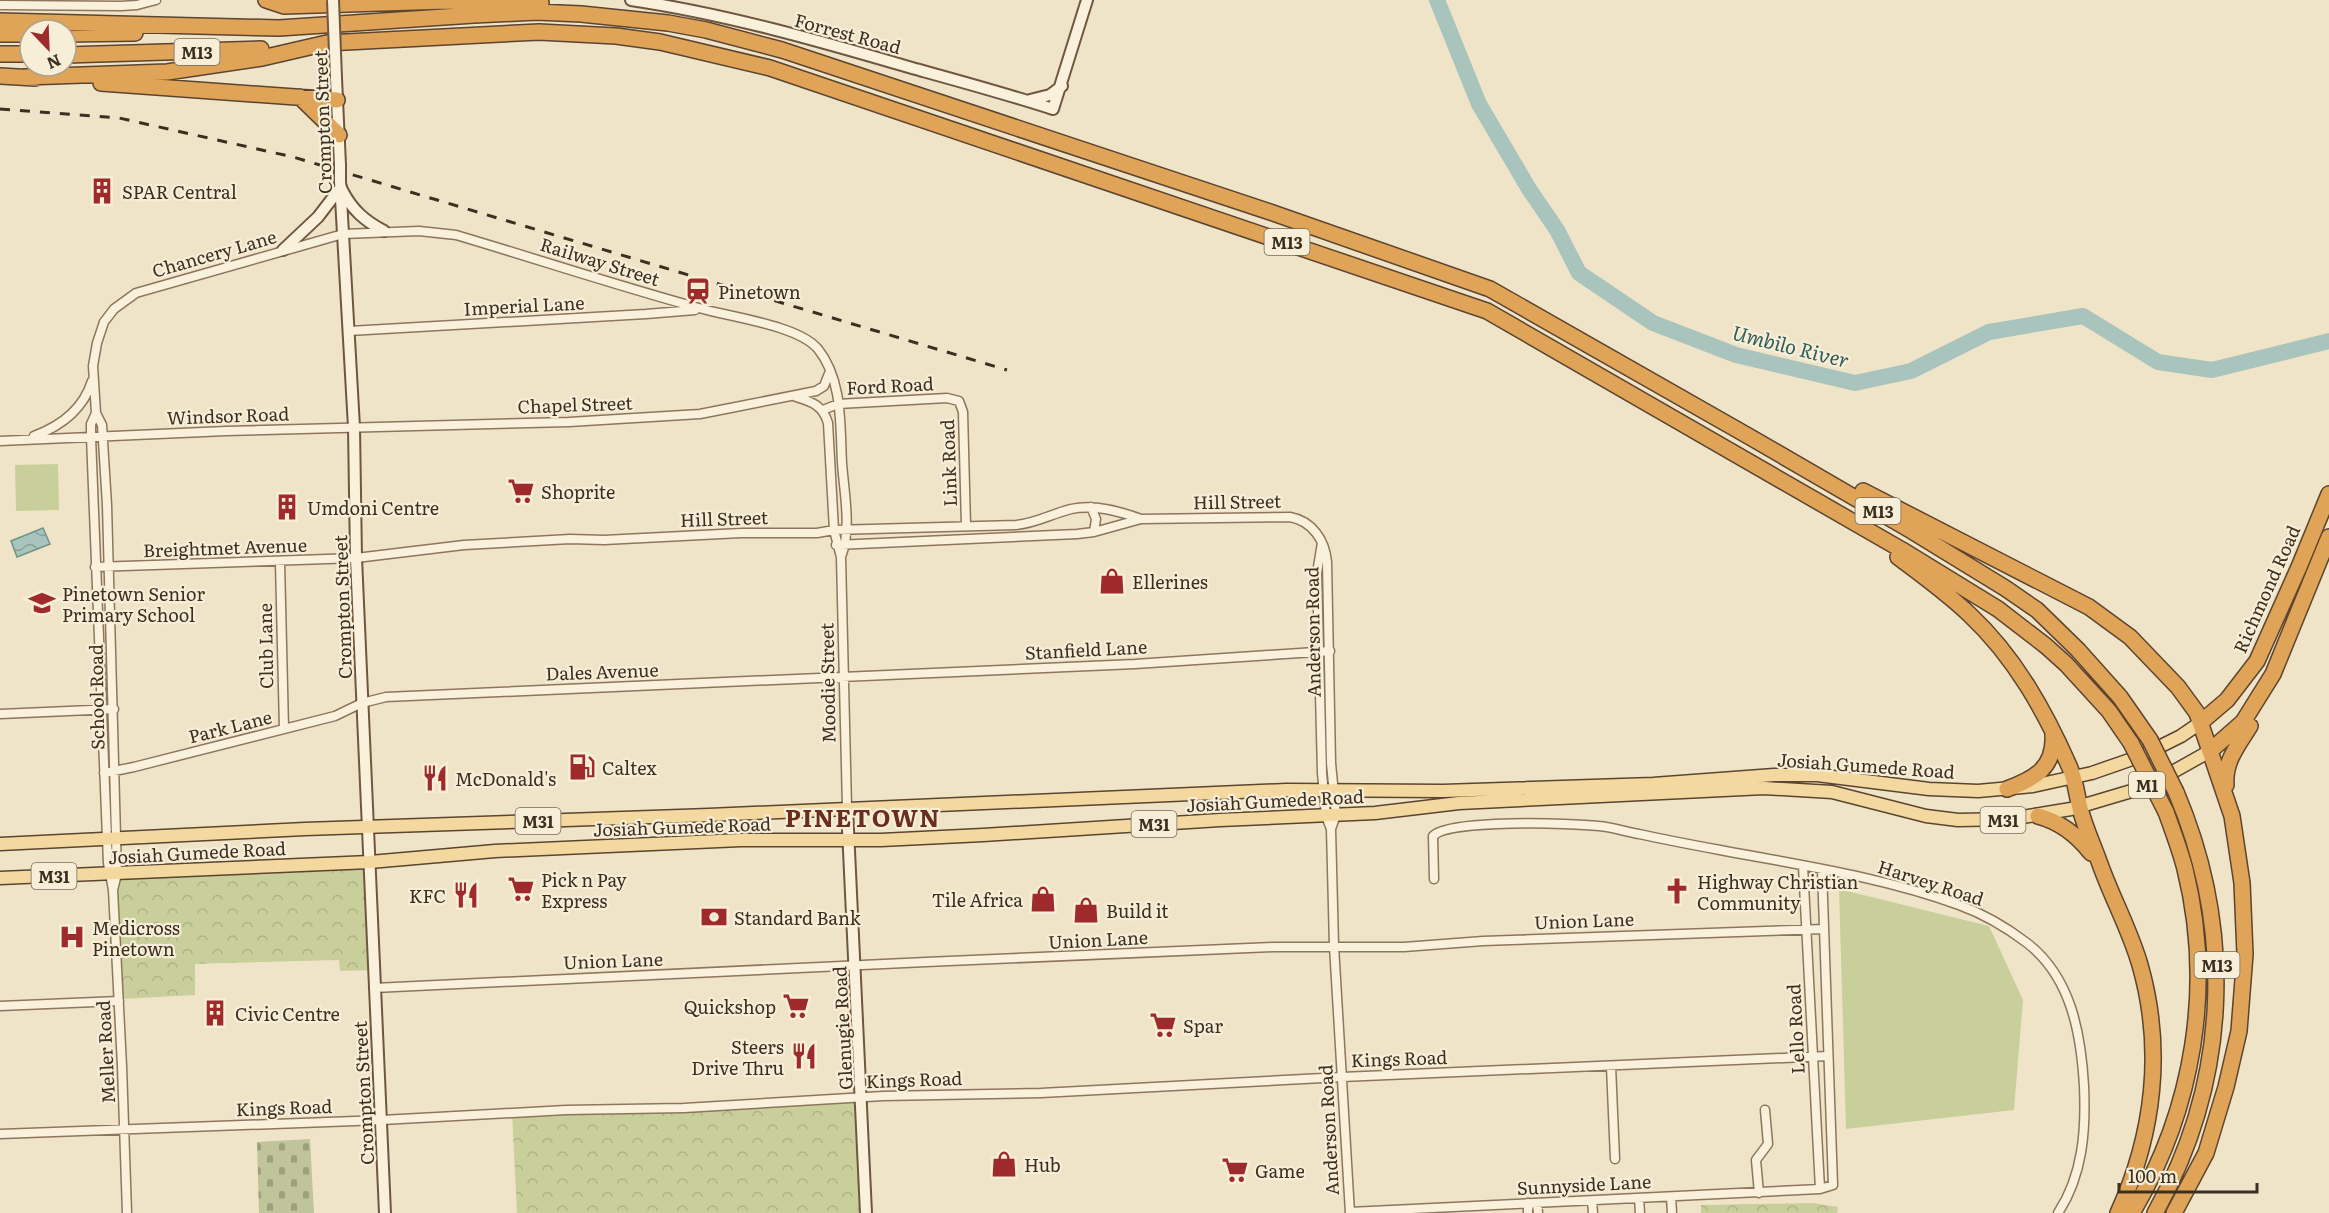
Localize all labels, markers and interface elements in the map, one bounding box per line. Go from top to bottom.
street label: Forrest Road [792,6,904,60]
north arrow [18,18,78,78]
road number: M13 [174,39,220,65]
text: N [43,49,65,76]
street label: Crompton Street [306,49,338,194]
building icon: SPAR Central [87,176,117,206]
place label: SPAR Central [122,178,237,205]
street label: Chancery Lane [149,222,279,284]
road number: M13 [1264,229,1310,255]
street label: Railway Street [537,230,664,292]
station icon: Pinetown [683,276,713,306]
place label: Pinetown [718,278,801,305]
street label: Imperial Lane [463,288,585,322]
water label: Umbilo River [1730,316,1852,374]
street label: Ford Road [846,369,934,401]
street label: Chapel Street [517,388,634,420]
street label: Windsor Road [166,399,290,431]
street label: Link Road [933,419,963,507]
supermarket icon: Shoprite [506,476,536,506]
place label: Shoprite [541,478,615,505]
street label: Hill Street [1193,487,1282,515]
building icon: Umdoni Centre [272,492,302,522]
place label: Umdoni Centre [307,494,439,521]
road number: M13 [1856,498,1900,524]
street label: Hill Street [679,503,769,533]
street label: Richmond Road [2226,521,2306,657]
street label: Breightmet Avenue [142,531,308,563]
street label: Crompton Street [326,534,358,679]
shop icon: Ellerines [1097,566,1127,596]
street label: Anderson Road [1297,566,1327,698]
place label: Ellerines [1132,568,1208,595]
place label: Pinetown Senior Primary School [62,580,205,628]
school or university icon: Pinetown Senior Primary School [27,588,57,618]
street label: Club Lane [251,603,279,689]
street label: Moodie Street [812,622,842,743]
street label: Stanfield Lane [1024,632,1148,666]
street label: School Road [82,644,110,750]
street label: Dales Avenue [545,656,659,686]
street label: Park Lane [185,703,275,749]
street label: Josiah Gumede Road [1776,745,1956,785]
fuel station icon: Caltex [567,752,597,782]
place label: Caltex [602,754,657,781]
restaurant icon: McDonald's [420,763,450,793]
place label: McDonald's [455,765,556,792]
road number: M1 [2129,772,2165,798]
street label: Josiah Gumede Road [1185,782,1365,818]
district label: PINETOWN [785,799,941,834]
road number: M31 [1980,807,2026,833]
road number: M31 [516,808,560,834]
street label: Josiah Gumede Road [593,809,771,843]
road number: M31 [1132,811,1176,837]
street label: Josiah Gumede Road [107,834,287,870]
street label: Harvey Road [1874,852,1988,912]
road number: M31 [32,863,76,889]
place label: Pick n Pay Express [541,866,627,914]
place label: Highway Christian Community [1697,868,1859,916]
supermarket icon: Pick n Pay Express [506,874,536,904]
church icon: Highway Christian Community [1662,876,1692,906]
restaurant icon: KFC [451,880,481,910]
place label: KFC [409,882,446,909]
shop icon: Tile Africa [1028,884,1058,914]
place label: Tile Africa [932,886,1023,913]
shop icon: Build it [1071,895,1101,925]
place label: Build it [1106,897,1169,924]
bank icon: Standard Bank [699,902,729,932]
place label: Standard Bank [734,904,862,931]
street label: Union Lane [1533,905,1635,935]
place label: Medicross Pinetown [92,914,180,962]
hospital icon: Medicross Pinetown [57,922,87,952]
street label: Union Lane [1047,923,1149,955]
street label: Union Lane [562,945,664,975]
road number: M13 [2194,952,2240,978]
street label: Glenugie Road [825,965,859,1091]
street label: Lello Road [1779,983,1811,1075]
supermarket icon: Quickshop [781,991,811,1021]
place label: Quickshop [684,993,776,1020]
building icon: Civic Centre [200,998,230,1028]
street label: Meller Road [89,1000,121,1104]
place label: Civic Centre [235,1000,340,1027]
supermarket icon: Spar [1148,1010,1178,1040]
place label: Spar [1183,1012,1223,1039]
street label: Crompton Street [346,1020,380,1166]
place label: Steers Drive Thru [691,1033,784,1081]
restaurant icon: Steers Drive Thru [789,1041,819,1071]
street label: Kings Road [1350,1043,1448,1073]
street label: Kings Road [865,1064,963,1094]
street label: Anderson Road [1311,1064,1345,1196]
street label: Kings Road [235,1092,333,1122]
shop icon: Hub [989,1149,1019,1179]
place label: Hub [1024,1151,1061,1178]
supermarket icon: Game [1220,1155,1250,1185]
scale bar [2119,1156,2257,1194]
place label: Game [1255,1157,1305,1184]
text: 100 m [2128,1162,2177,1189]
street label: Sunnyside Lane [1516,1167,1652,1201]

